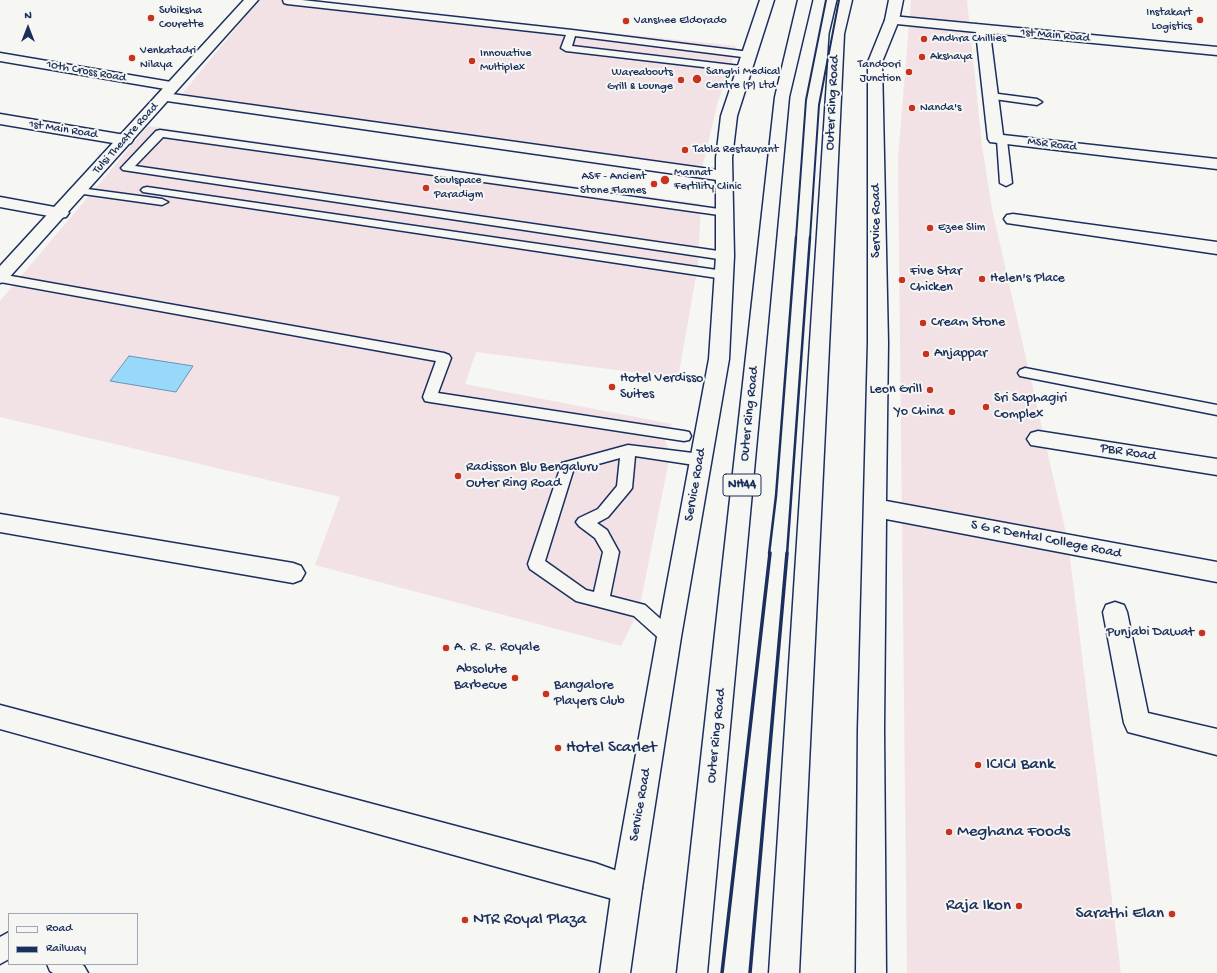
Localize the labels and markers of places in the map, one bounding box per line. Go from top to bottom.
place label: Subiksha Courette [159,4,204,32]
place label: Instakart Logistics [1146,6,1192,34]
marker: Subiksha Courette [146,13,156,23]
place label: Vanshee Eldorado [634,14,727,28]
marker: Instakart Logistics [1195,15,1205,25]
marker: Vanshee Eldorado [621,16,631,26]
place label: Andhra Chillies [932,32,1006,46]
marker: Andhra Chillies [919,34,929,44]
place label: Venkatadri Nilaya [140,44,196,72]
place label: Innovative Multiplex [480,47,531,75]
place label: Akshaya [930,50,973,64]
marker: Akshaya [917,52,927,62]
marker: Venkatadri Nilaya [127,53,137,63]
marker: Innovative Multiplex [467,56,477,66]
place label: Tandoori Junction [858,58,901,86]
place label: Sanghi Medical Centre (P) Ltd [706,65,780,93]
place label: Wareabouts Grill & Lounge [607,66,673,94]
marker: Tandoori Junction [904,67,914,77]
marker: Sanghi Medical Centre (P) Ltd [691,73,703,85]
marker: Wareabouts Grill & Lounge [676,75,686,85]
place label: Nanda's [920,101,961,115]
marker: Nanda's [907,103,917,113]
place label: Tabla Restaurant [693,143,778,157]
marker: Tabla Restaurant [680,145,690,155]
place label: Mannat Fertility Clinic [674,166,741,194]
place label: ASF - Ancient Stone Flames [580,170,646,198]
place label: Soulspace Paradigm [434,174,483,202]
marker: Mannat Fertility Clinic [659,174,671,186]
marker: ASF - Ancient Stone Flames [649,179,659,189]
marker: Soulspace Paradigm [421,183,431,193]
place label: Ezee Slim [938,221,985,235]
marker: Ezee Slim [925,223,935,233]
place label: Five Star Chicken [910,264,962,296]
place label: Helen's Place [990,271,1065,287]
marker: Helen's Place [977,274,987,284]
marker: Five Star Chicken [897,275,907,285]
place label: Cream Stone [931,315,1005,331]
marker: Cream Stone [918,318,928,328]
place label: Anjappar [934,346,987,362]
marker: Anjappar [921,349,931,359]
place label: Hotel Verdisso Suites [620,371,703,404]
marker: Hotel Verdisso Suites [607,382,617,392]
place label: Leon Grill [869,382,922,398]
marker: Leon Grill [925,385,935,395]
place label: Sri Saphagiri Complex [994,391,1067,424]
marker: Sri Saphagiri Complex [981,402,991,412]
place label: Yo China [894,404,944,420]
marker: Yo China [947,407,957,417]
place label: Radisson Blu Bengaluru Outer Ring Road [466,460,598,492]
marker: Radisson Blu Bengaluru Outer Ring Road [453,471,463,481]
place label: Punjabi Dawat [1106,625,1194,641]
marker: Punjabi Dawat [1197,628,1207,638]
place label: A. R. R. Royale [454,640,540,656]
marker: A. R. R. Royale [441,643,451,653]
place label: Absolute Barbecue [454,662,507,694]
marker: Absolute Barbecue [510,673,520,683]
place label: Bangalore Players Club [554,678,625,710]
marker: Bangalore Players Club [541,689,551,699]
place label: Hotel Scarlet [566,738,657,758]
marker: Hotel Scarlet [553,743,563,753]
place label: ICICI Bank [986,755,1054,775]
marker: ICICI Bank [973,760,983,770]
place label: Meghana Foods [957,822,1070,842]
marker: Meghana Foods [944,827,954,837]
place label: Raja Ikon [946,896,1011,916]
marker: Raja Ikon [1014,901,1024,911]
place label: Sarathi Elan [1076,904,1164,924]
marker: Sarathi Elan [1167,909,1177,919]
place label: NTR Royal Plaza [473,910,586,930]
marker: NTR Royal Plaza [460,915,470,925]

